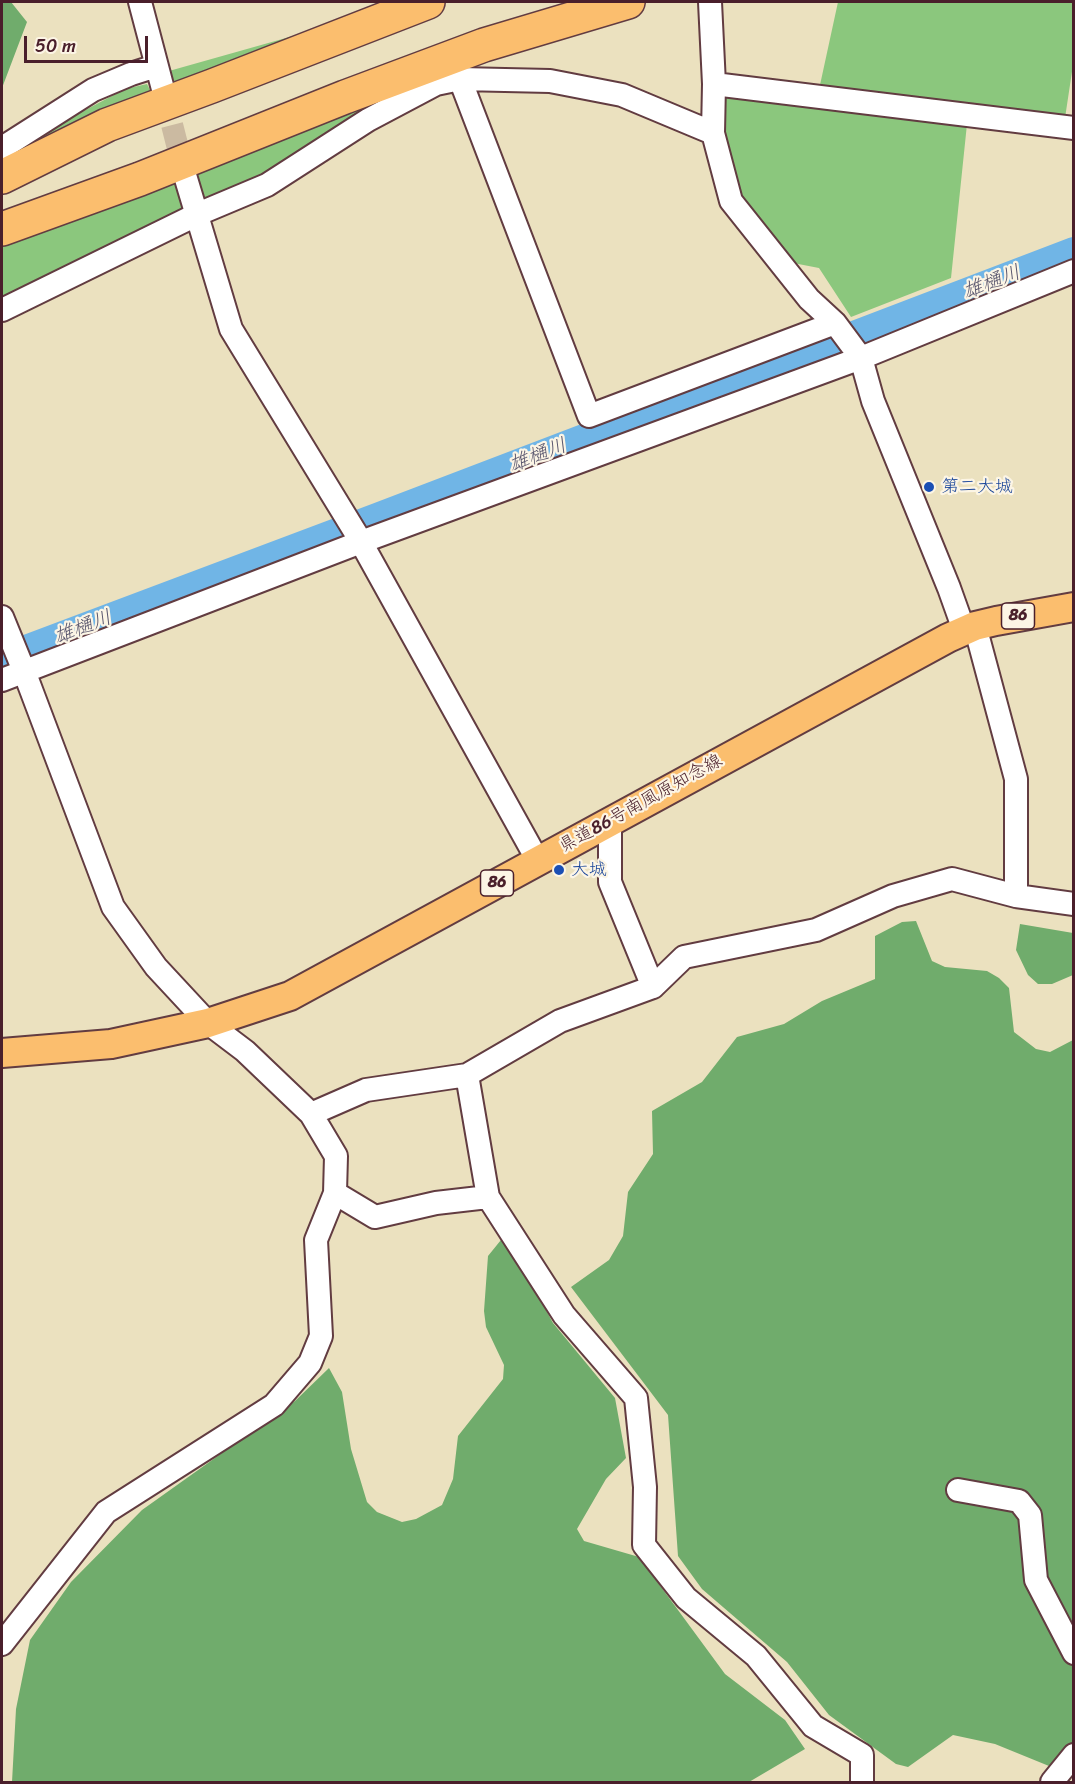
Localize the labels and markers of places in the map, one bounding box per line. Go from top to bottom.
place label: 第二大城 [941,476,1013,498]
marker: 第二大城 [922,480,936,494]
place label: 大城 [571,859,607,881]
marker: 大城 [552,863,566,877]

